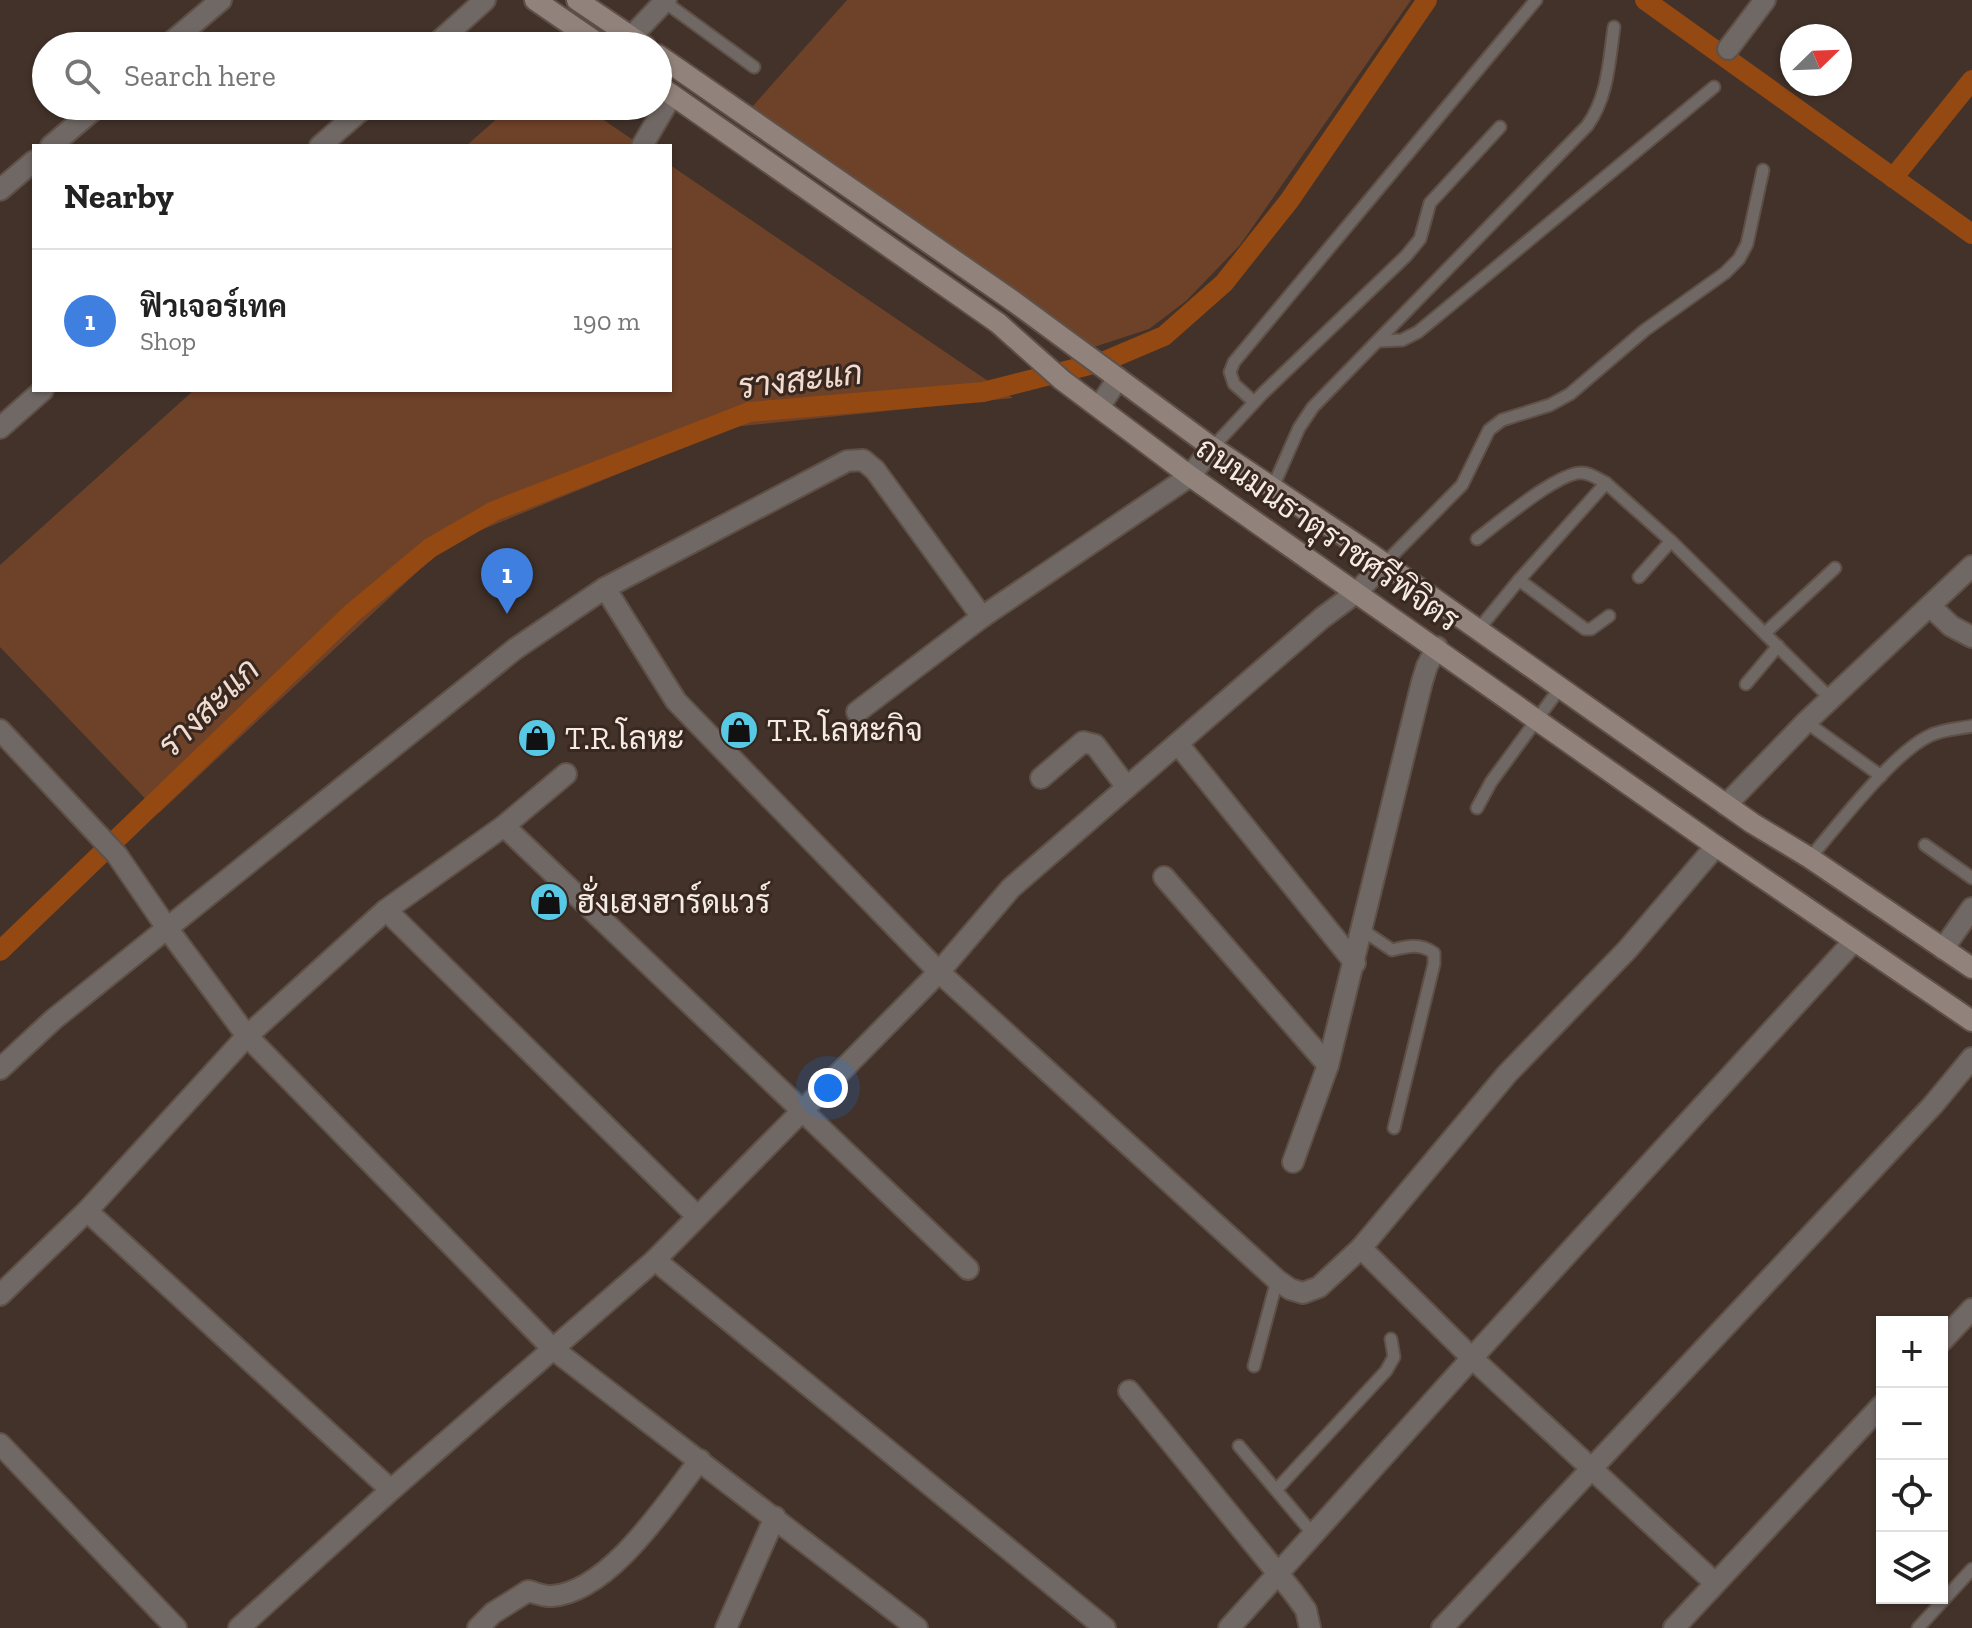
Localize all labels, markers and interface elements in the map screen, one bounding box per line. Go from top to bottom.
north arrow [1780,24,1852,96]
search box [32,32,672,120]
icon: search [60,54,104,98]
text: Search here [124,58,276,94]
text: Nearby [64,176,174,217]
text: ฟิวเจอร์เทค [140,289,287,325]
text: 1 [85,305,95,337]
text: 190 m [573,305,640,337]
text: Shop [140,325,196,357]
water label: รางสะแก [735,351,865,407]
street label: ถนนมนธาตุราชศรีพิจิตร [1187,428,1467,642]
pin: 1 [481,548,533,614]
water label: รางสะแก [149,649,268,766]
shop icon: T.R.โลหะกิจ [718,709,760,751]
place label: T.R.โลหะกิจ [767,709,923,749]
shop icon: T.R.โลหะ [516,717,558,759]
place label: T.R.โลหะ [565,717,685,757]
place label: ฮั่งเฮงฮาร์ดแวร์ [577,875,771,921]
shop icon: ฮั่งเฮงฮาร์ดแวร์ [528,881,570,923]
your location [808,1068,848,1108]
map controls [1876,1316,1948,1604]
button: + [1876,1316,1948,1388]
button: − [1876,1388,1948,1460]
button: locate [1876,1460,1948,1532]
button: layers [1876,1532,1948,1604]

